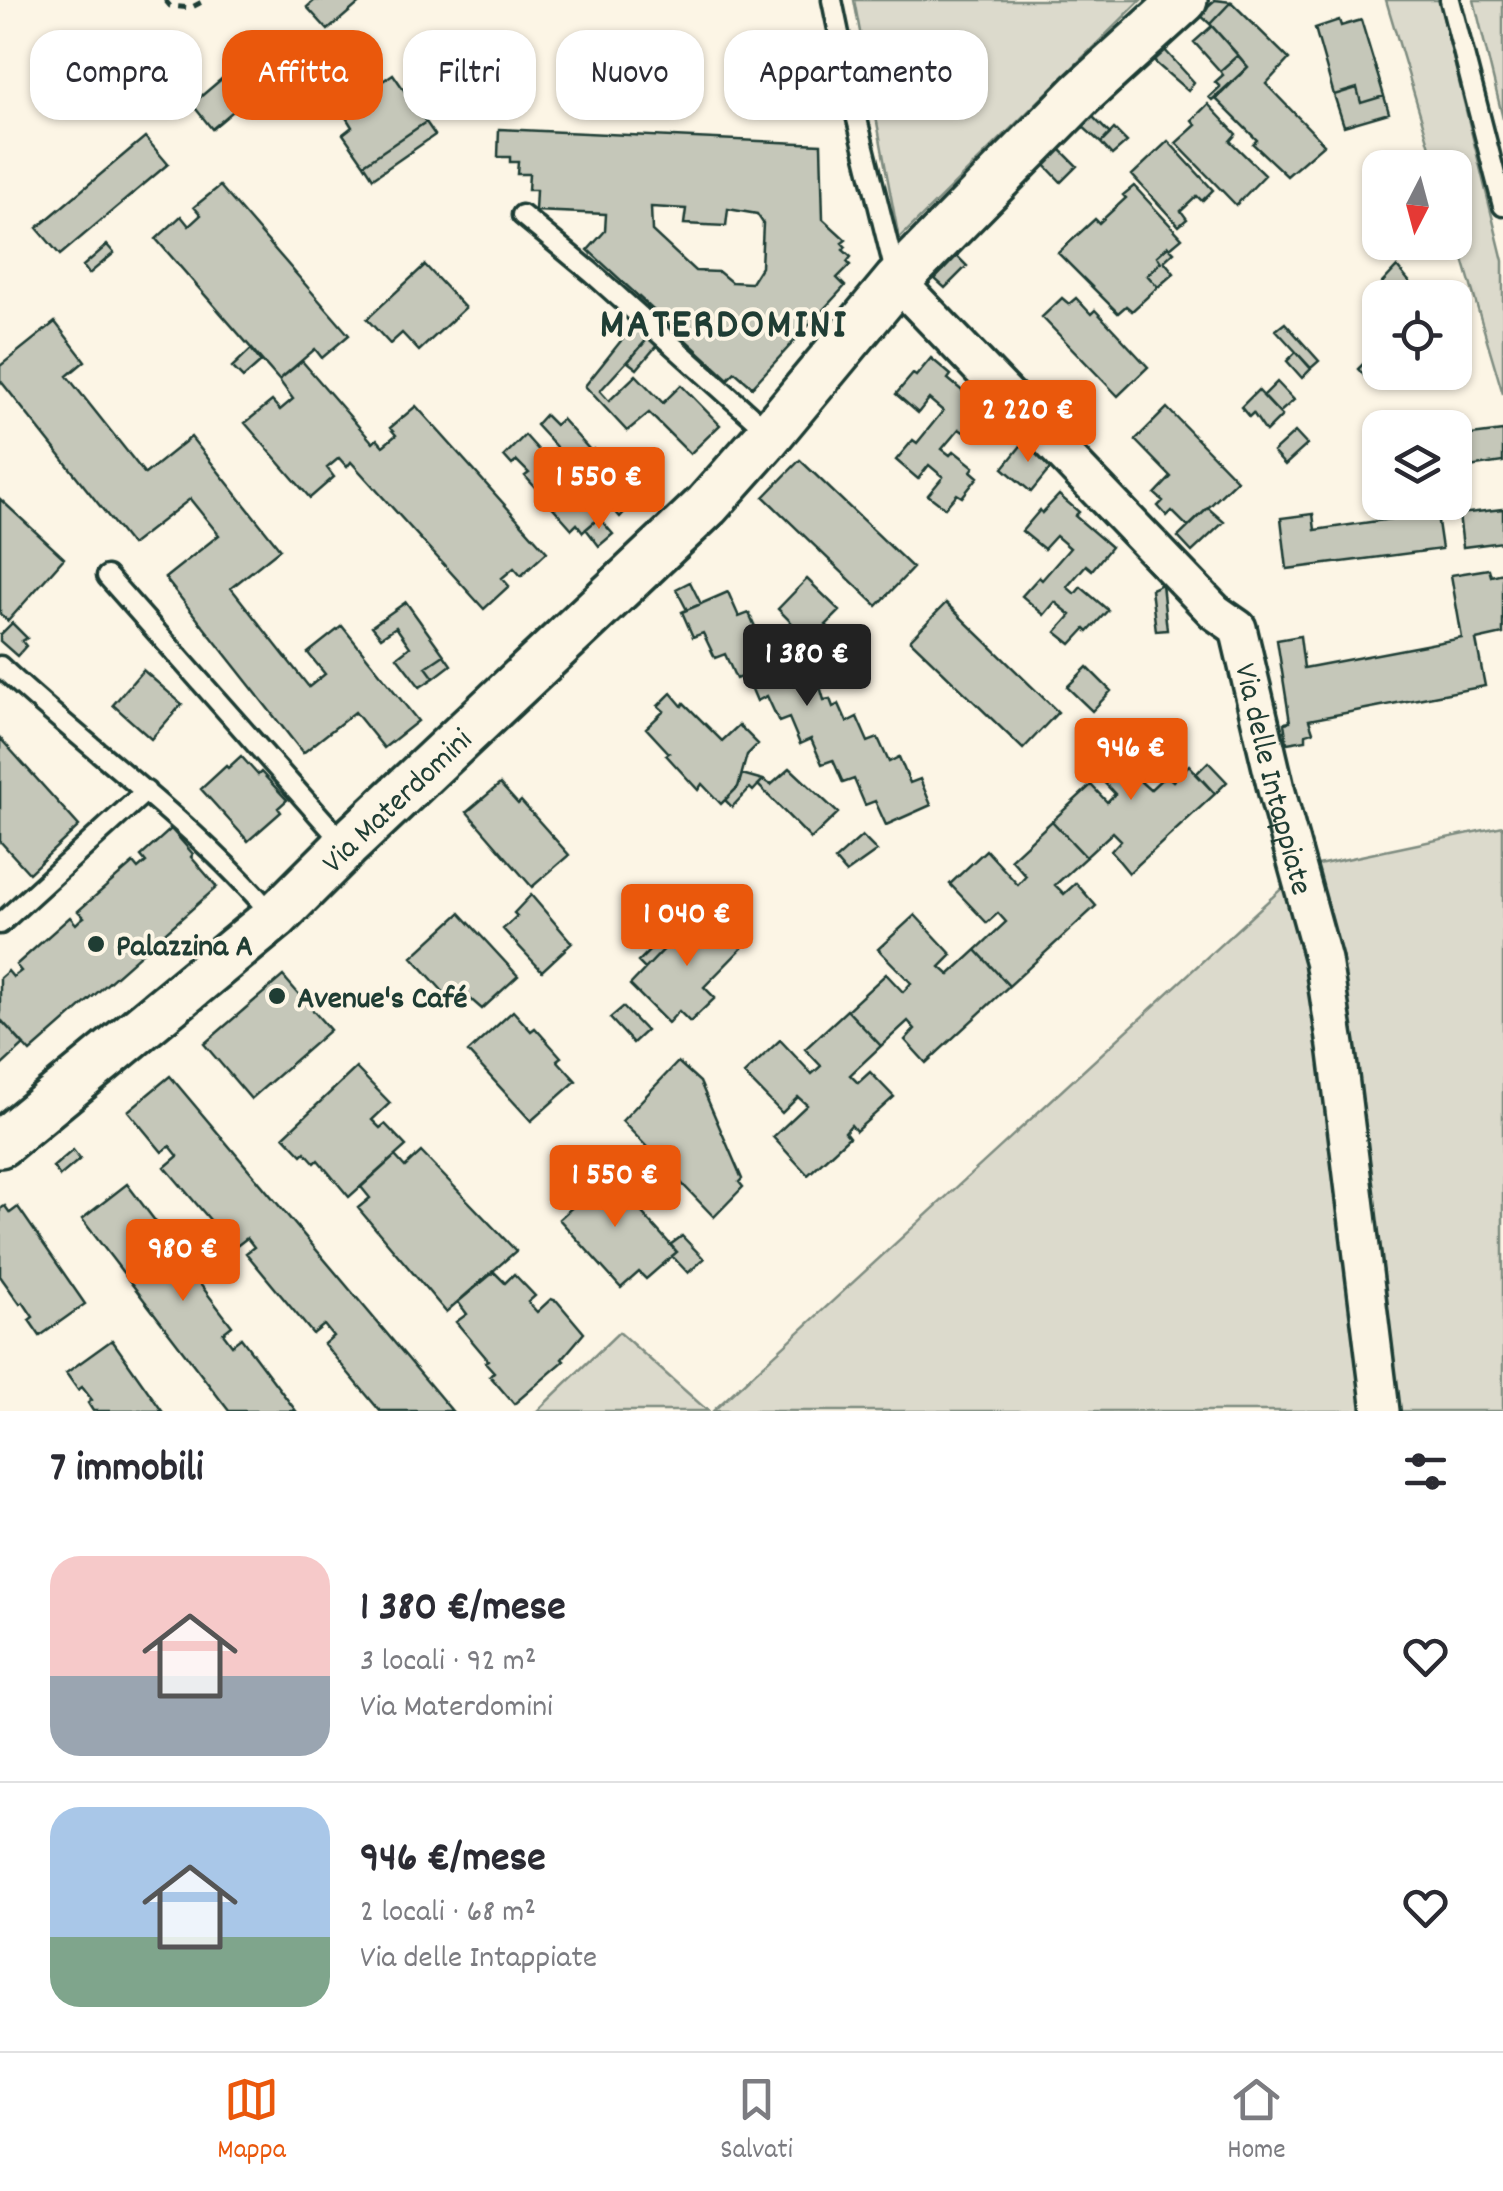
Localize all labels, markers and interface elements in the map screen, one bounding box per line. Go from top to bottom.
chip: Compra [30,30,202,120]
chip: Affitta [222,30,383,120]
chip: Filtri [403,30,536,120]
chip: Nuovo [556,30,704,120]
chip: Appartamento [724,30,988,120]
north arrow [1362,150,1472,260]
map controls [1362,150,1472,520]
button: locate [1362,280,1472,390]
district label: MATERDOMINI [600,298,848,358]
pin: 2 220 € [936,380,1120,465]
text: 2 220 € [982,389,1074,435]
button: layers [1362,410,1472,520]
pin: 1 550 € [507,447,691,532]
text: 1 550 € [556,456,642,502]
pin: 1 380 € [715,624,899,709]
text: 1 380 € [765,633,849,679]
street label: Via delle Intappiate [1219,659,1322,901]
pin: 946 € [1061,718,1201,803]
street label: Via Materdomini [313,720,485,886]
text: 946 € [1097,727,1165,773]
pin: 1 040 € [595,884,779,969]
text: 1 040 € [643,893,731,939]
place label: Palazzina A [116,926,253,972]
marker: Palazzina A [85,933,107,955]
place label: Avenue's Café [297,978,468,1024]
marker: Avenue's Café [266,985,288,1007]
pin: 1 550 € [523,1145,707,1230]
text: 1 550 € [572,1154,658,1200]
pin: 980 € [113,1219,253,1304]
text: 980 € [148,1228,218,1274]
text: 7 immobili [50,1441,203,1501]
icon: filters [1398,1444,1453,1499]
text: 1 380 €/mese [360,1580,566,1640]
icon: home [130,1596,250,1716]
icon: heart [1398,1629,1453,1684]
text: 3 locali · 92 m² [360,1640,536,1686]
text: Via Materdomini [360,1686,553,1732]
text: 946 €/mese [360,1831,546,1891]
icon: home [130,1847,250,1967]
icon: heart [1398,1880,1453,1935]
text: 2 locali · 68 m² [360,1891,536,1937]
text: Via delle Intappiate [360,1937,597,1983]
tab: Mappa [217,2072,286,2172]
tab: Salvati [720,2072,793,2172]
tab: Home [1227,2072,1286,2172]

